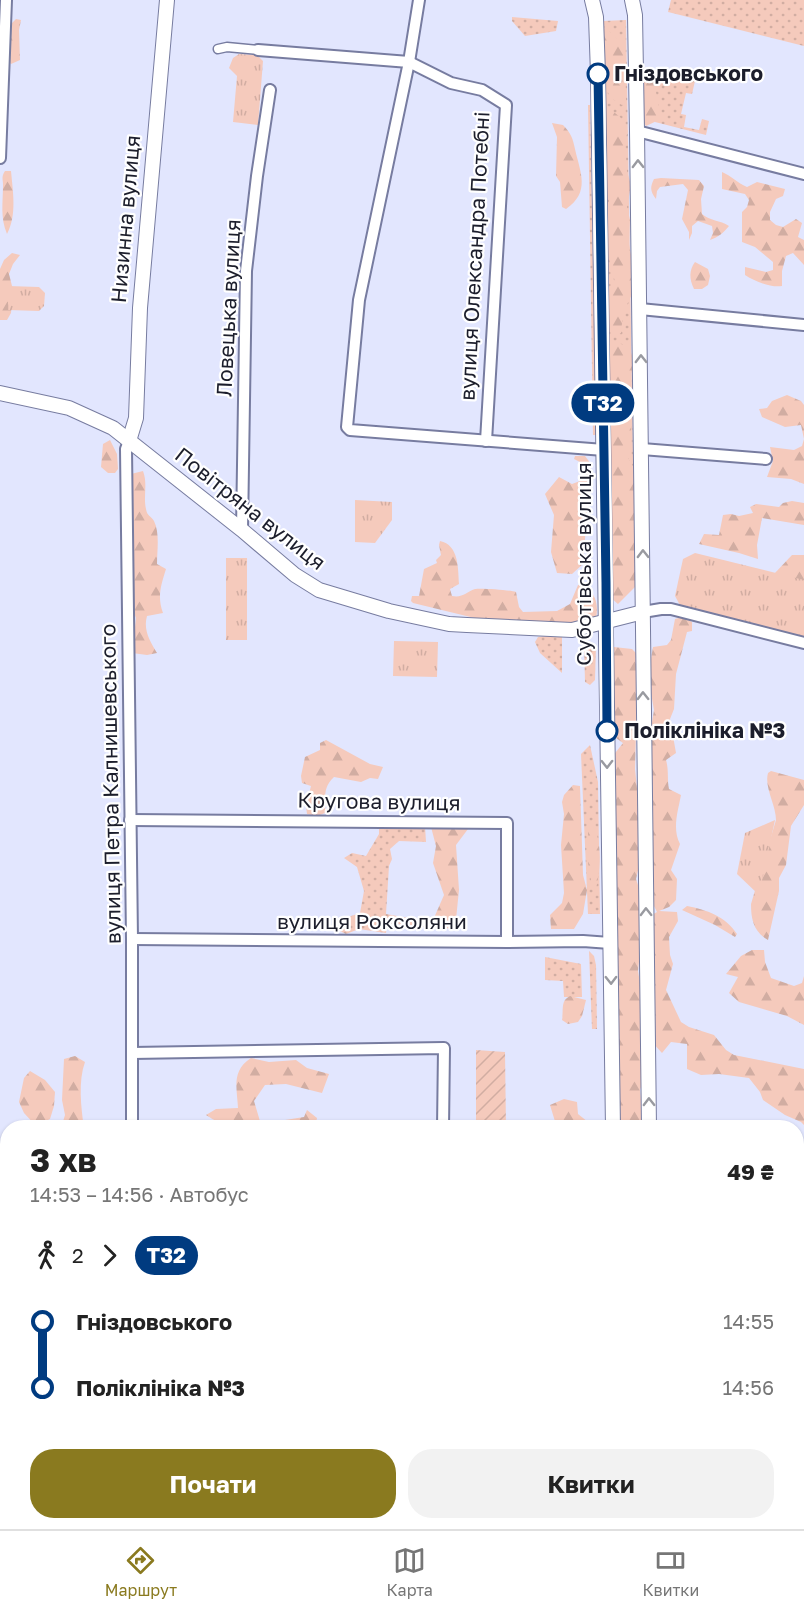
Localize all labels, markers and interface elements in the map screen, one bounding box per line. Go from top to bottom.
place label: Гніздовського [614,60,763,86]
marker: Гніздовського [587,63,609,85]
street label: вулиця Олександра Потебні [453,111,495,401]
street label: Низинна вулиця [105,134,145,304]
one-way arrow [632,159,644,168]
street label: Ловецька вулиця [210,219,246,397]
one-way arrow [634,354,647,363]
line badge: Т32 [568,384,638,422]
text: Т32 [583,390,623,416]
street label: Повітряна вулиця [170,441,331,575]
street label: Суботівська вулиця [570,462,596,666]
one-way arrow [637,549,649,558]
street label: вулиця Петра Калнишевського [94,624,126,944]
one-way arrow [637,691,649,700]
place label: Поліклініка №3 [624,717,785,743]
marker: Поліклініка №3 [596,720,618,742]
one-way arrow [601,760,614,769]
street label: Кругова вулиця [297,787,461,815]
one-way arrow [640,907,652,916]
street label: вулиця Роксоляни [277,908,467,934]
one-way arrow [605,976,617,985]
one-way arrow [643,1097,655,1106]
text: 3 хв [30,1140,97,1179]
text: 49 ₴ [727,1158,774,1185]
text: 14:53 – 14:56 · Автобус [30,1182,249,1206]
icon: walk [30,1239,63,1272]
icon: forward [93,1239,126,1272]
text: Т32 [147,1242,186,1268]
text: 2 [72,1243,84,1267]
text: Гніздовського [76,1308,232,1335]
text: 14:55 [723,1309,774,1333]
text: Поліклініка №3 [76,1374,245,1401]
text: 14:56 [722,1375,774,1399]
button: Почати [30,1449,396,1518]
button: Квитки [408,1449,774,1518]
tab: Маршрут [105,1544,177,1600]
tab: Карта [387,1544,433,1600]
tab: Квитки [642,1544,699,1600]

